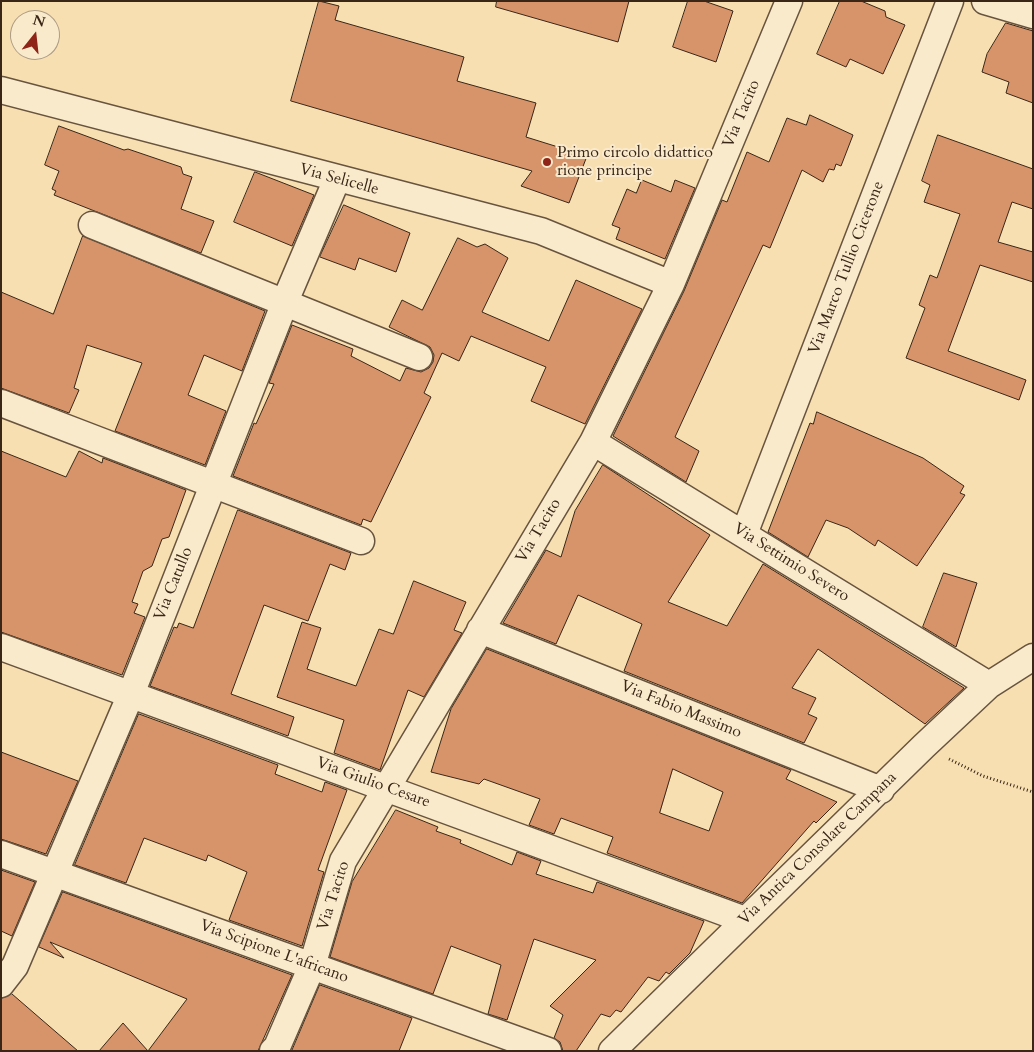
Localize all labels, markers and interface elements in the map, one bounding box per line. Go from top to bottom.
north arrow [10,10,60,60]
text: N [31,10,47,32]
street label: Via Tacito [719,77,765,151]
place label: Primo circolo didattico rione principe [557,143,713,181]
marker: Primo circolo didattico rione principe [541,156,553,168]
street label: Via Selicelle [297,160,381,200]
street label: Via Marco Tullio Cicerone [805,179,889,357]
street label: Via Tacito [512,495,566,567]
street label: Via Settimio Severo [729,519,853,607]
street label: Via Catullo [151,545,197,623]
street label: Via Fabio Massimo [618,677,744,743]
street label: Via Giulio Cesare [313,753,433,813]
street label: Via Antica Consolare Campana [735,768,901,930]
street label: Via Tacito [314,859,354,933]
street label: Via Scipione L'africano [197,916,351,988]

